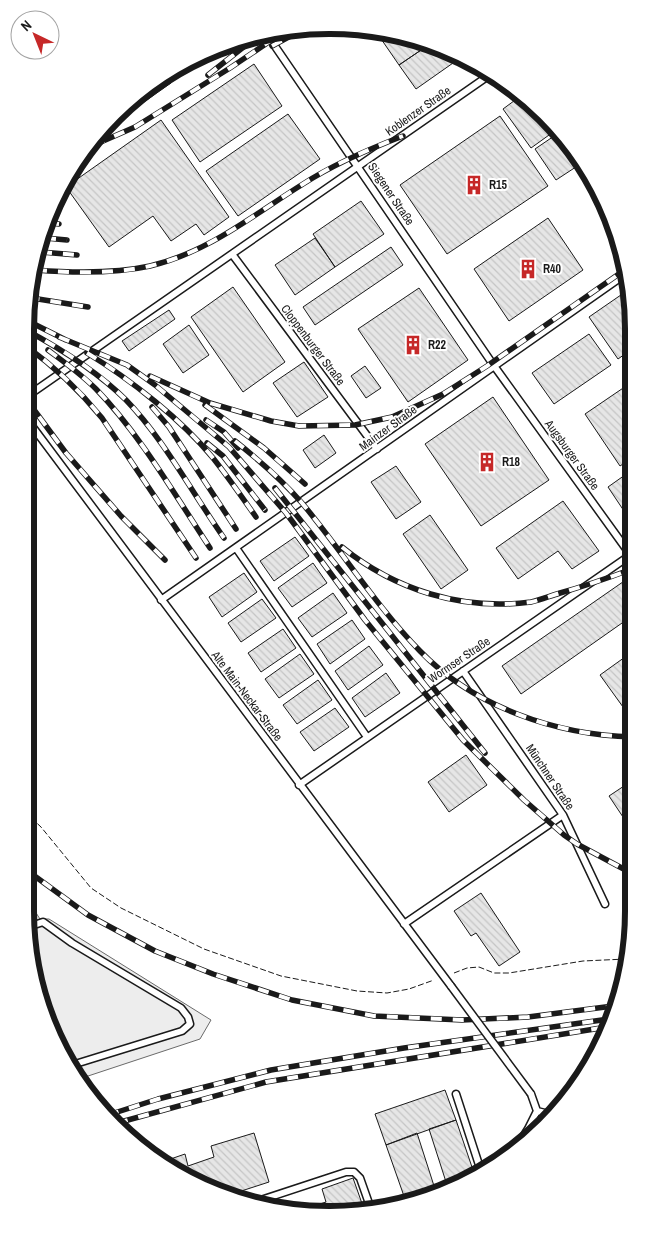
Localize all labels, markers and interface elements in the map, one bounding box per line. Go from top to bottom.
north arrow [10,10,60,60]
text: N [17,16,35,35]
street label: Koblenzer Straße [382,82,454,140]
street label: Siegener Straße [364,160,418,228]
building icon: R15 [463,174,485,196]
place label: R15 [489,177,508,193]
building icon: R40 [517,258,539,280]
place label: R40 [543,261,562,277]
street label: Cloppenburger Straße [277,301,349,389]
building icon: R22 [402,334,424,356]
place label: R22 [428,337,447,353]
street label: Mainzer Straße [356,402,420,454]
street label: Augsburger Straße [541,416,603,493]
building icon: R18 [476,451,498,473]
place label: R18 [502,454,521,470]
street label: Wormser Straße [425,633,493,687]
street label: Alte Main-Neckar-Straße [207,647,286,744]
street label: Münchner Straße [522,741,578,813]

